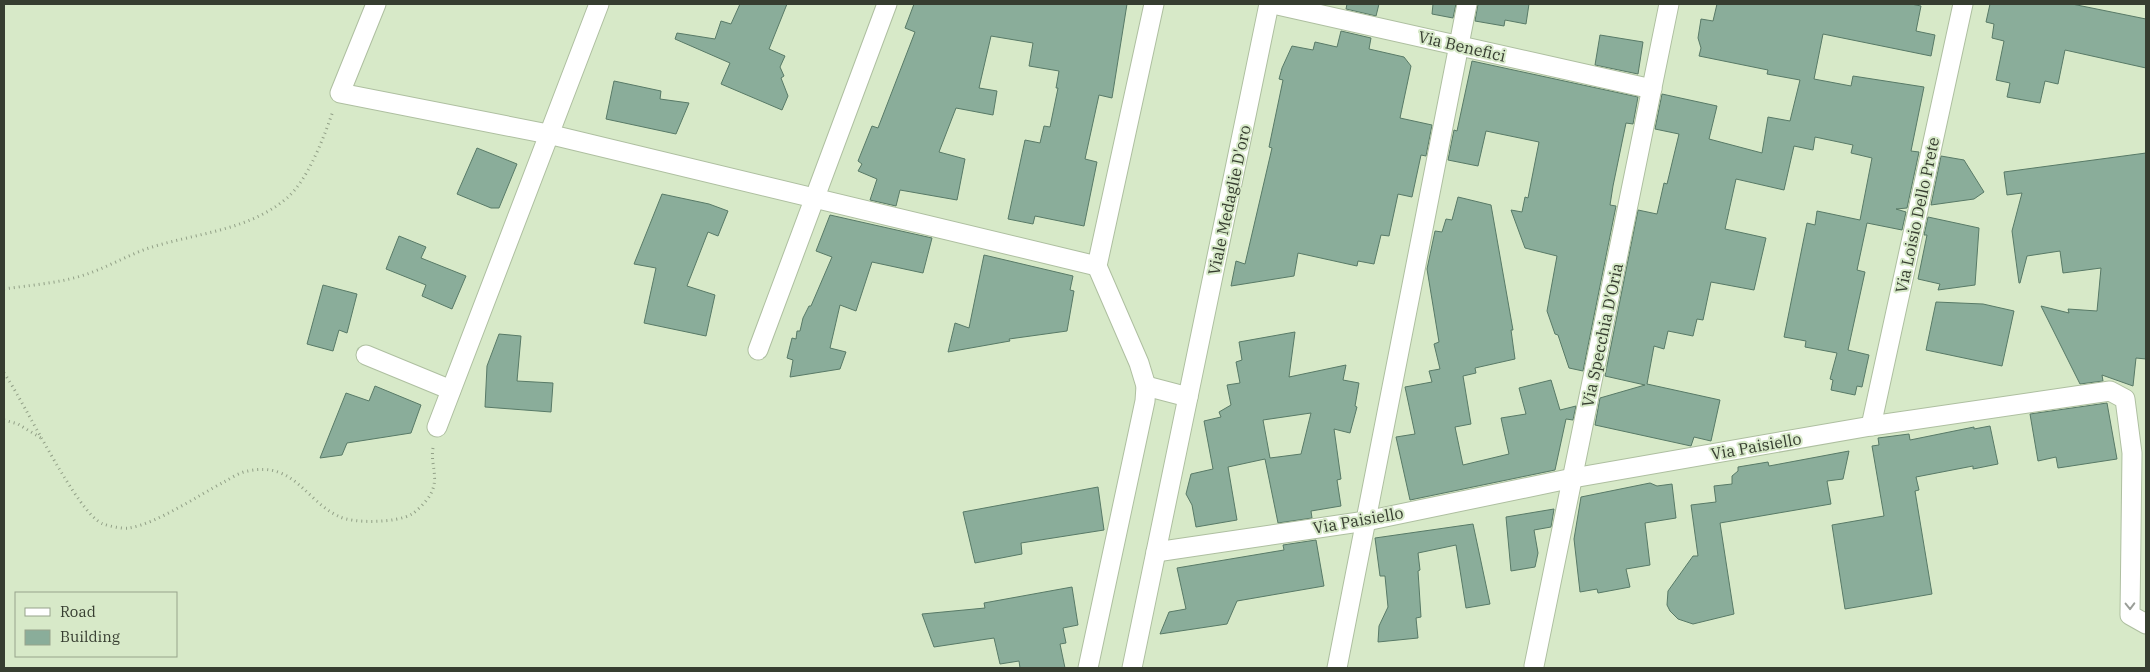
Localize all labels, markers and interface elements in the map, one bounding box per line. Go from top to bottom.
street label: Via Benefici [1416,26,1508,66]
street label: Viale Medaglie D'oro [1203,123,1255,277]
street label: Via Loisio Dello Prete [1891,135,1943,295]
street label: Via Specchia D'Oria [1577,261,1627,409]
street label: Via Paisiello [1709,428,1803,464]
street label: Via Paisiello [1311,502,1405,538]
legend [15,592,178,657]
text: Road [60,602,96,621]
one-way arrow [2125,603,2135,611]
text: Building [60,627,120,646]

